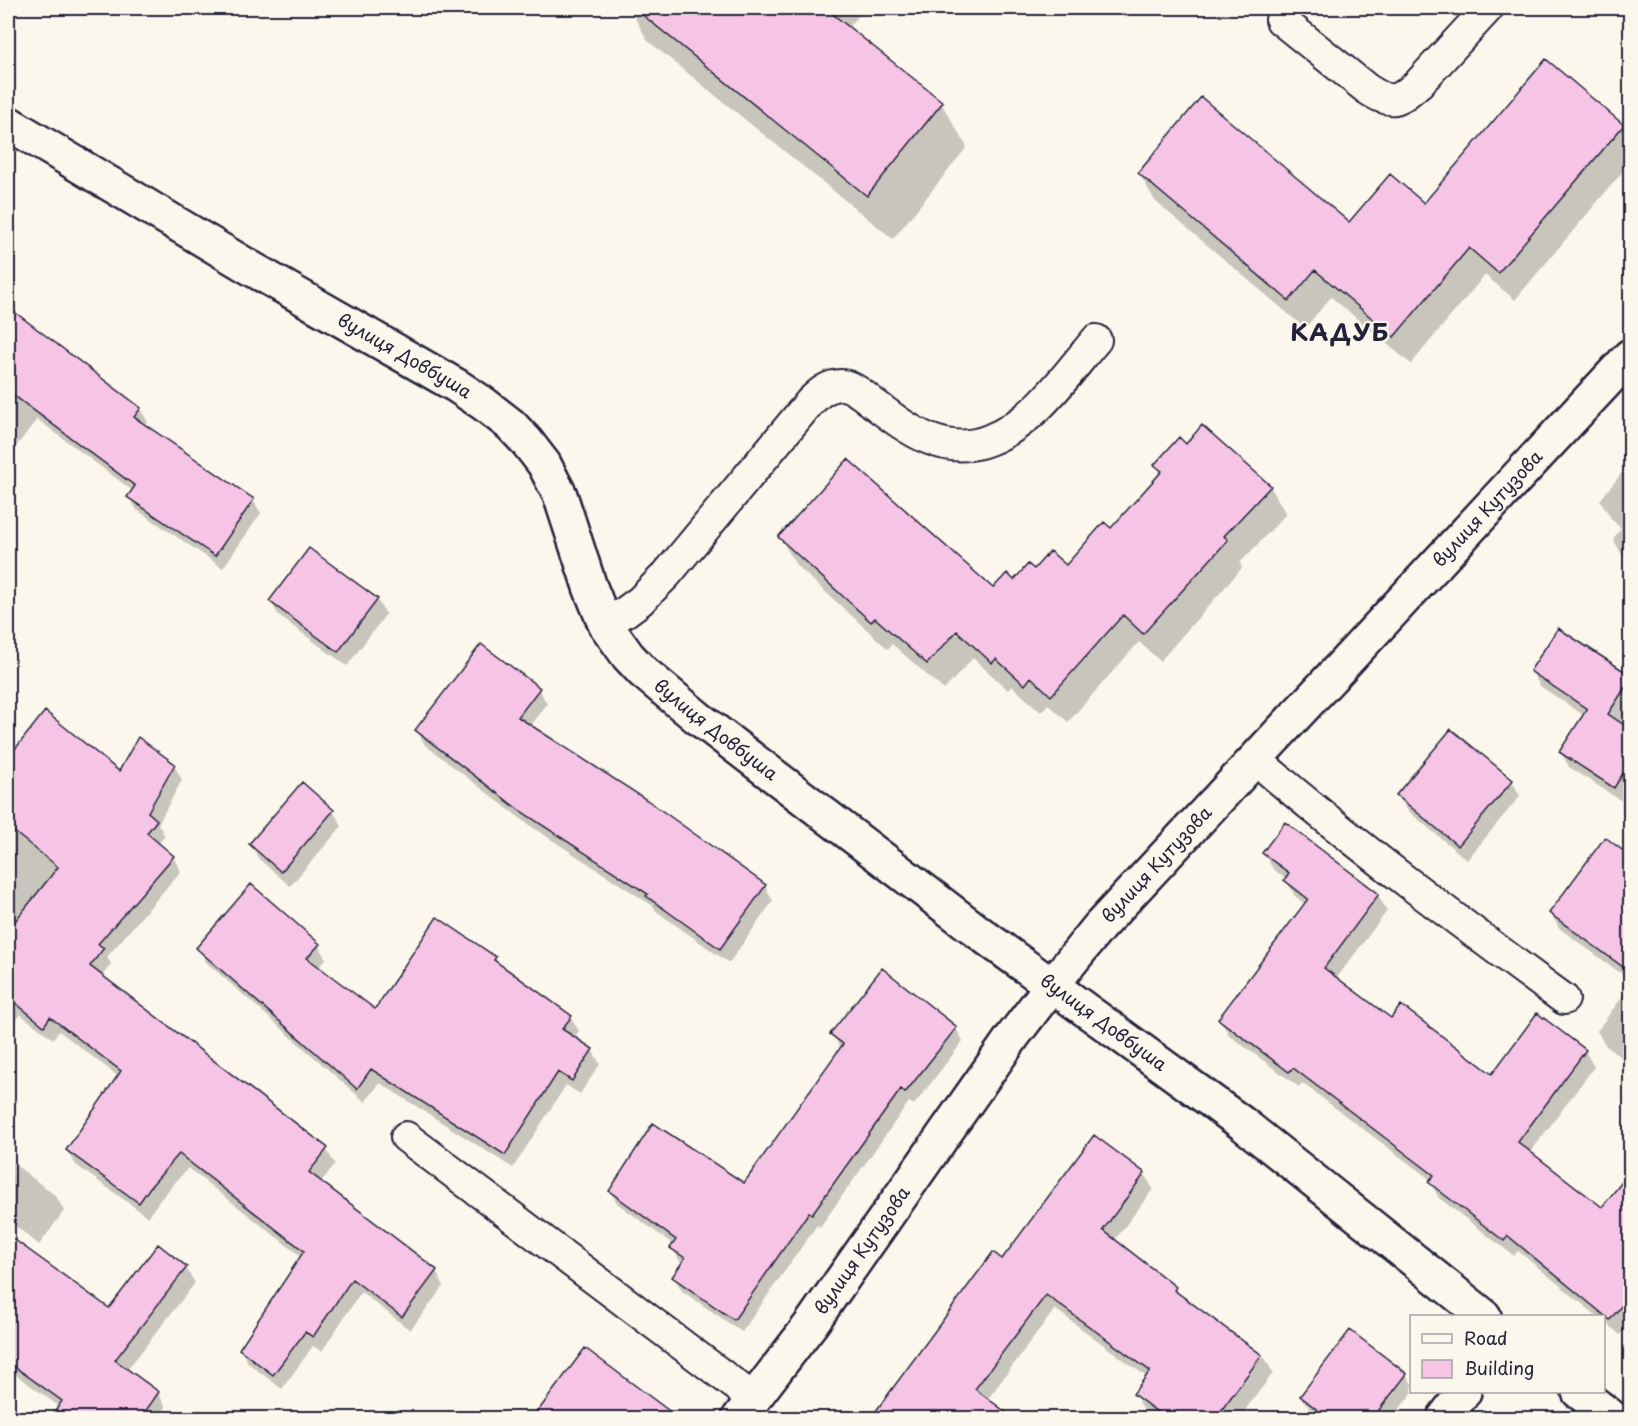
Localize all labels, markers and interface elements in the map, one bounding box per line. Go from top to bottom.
street label: вулиця Довбуша [333,305,478,404]
district label: КАДУБ [1290,313,1390,349]
street label: вулиця Кутузова [1425,443,1549,572]
street label: вулиця Довбуша [649,672,784,786]
street label: вулиця Кутузова [1094,799,1218,928]
street label: вулиця Довбуша [1035,966,1173,1077]
street label: вулиця Кутузова [807,1179,916,1319]
legend [1410,1315,1605,1393]
text: Road [1464,1324,1508,1351]
text: Building [1464,1354,1534,1381]

